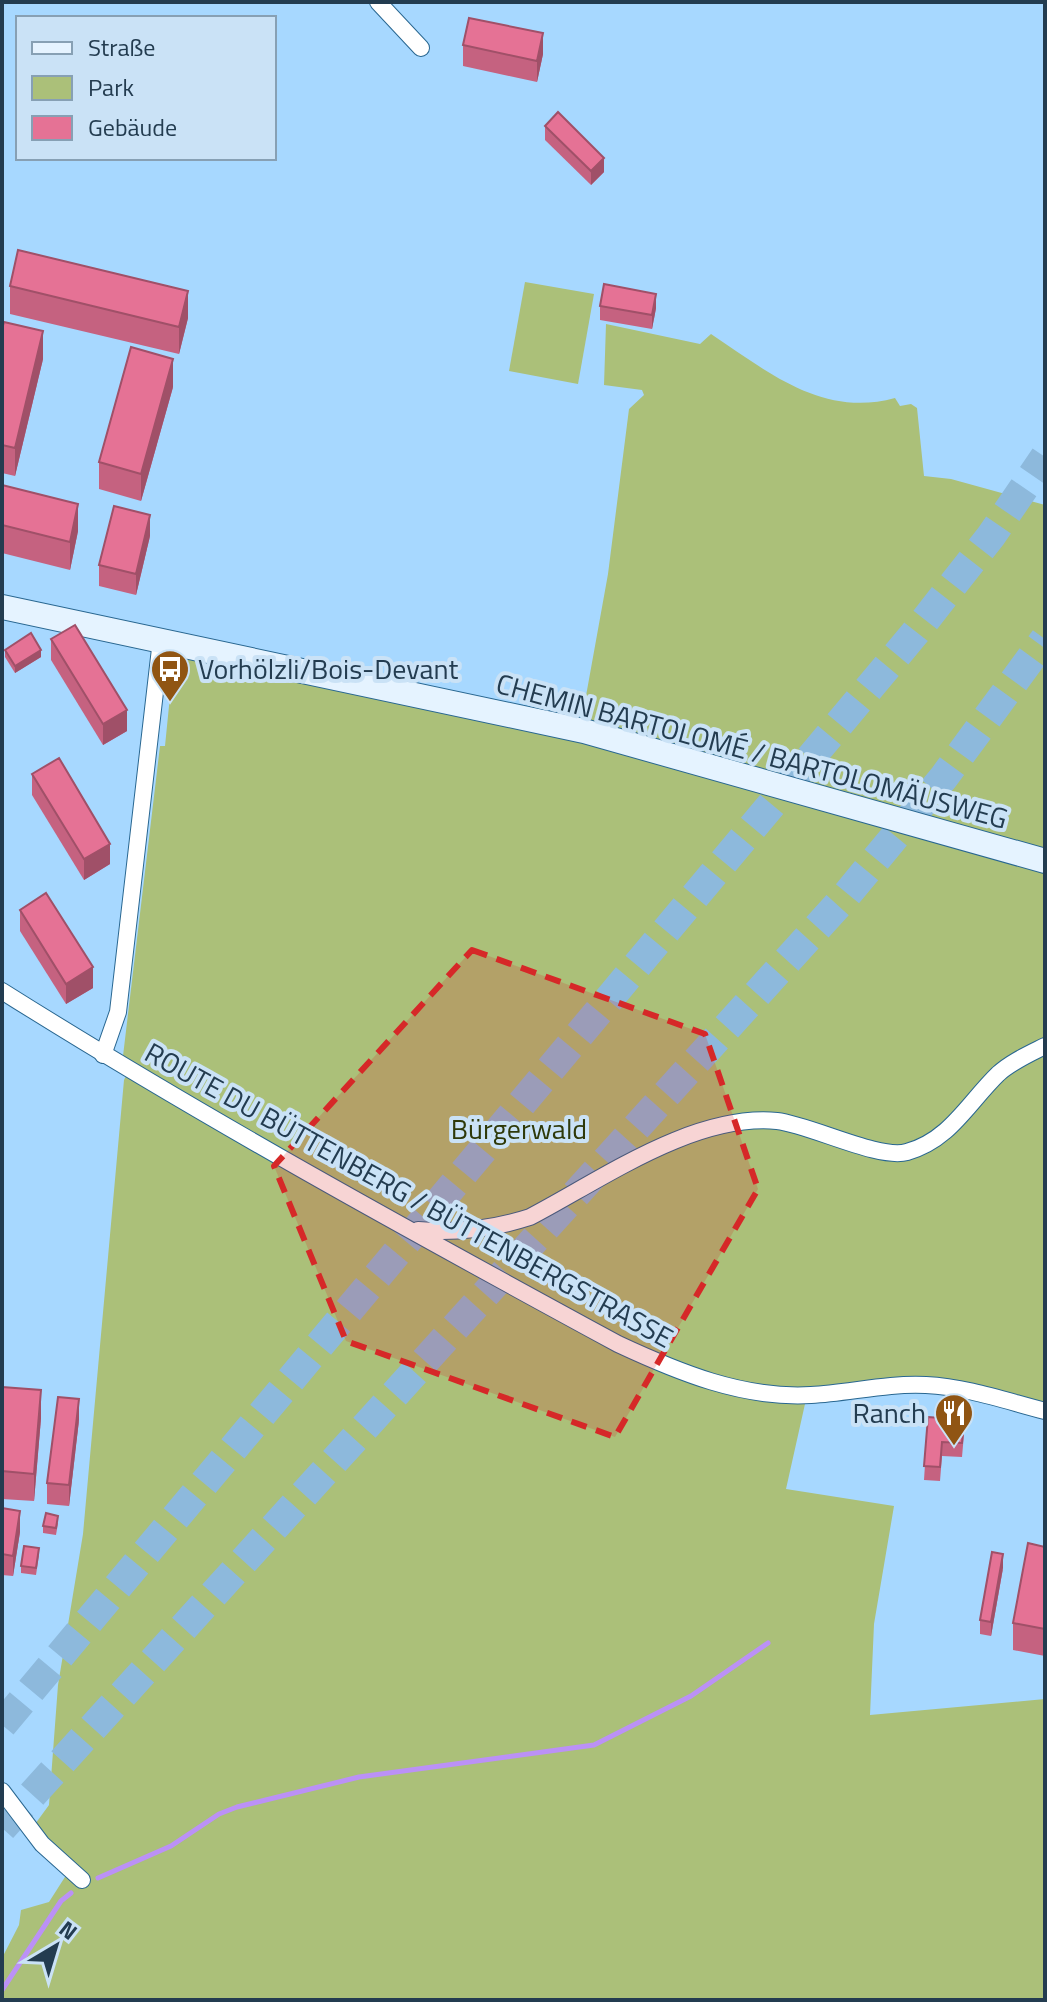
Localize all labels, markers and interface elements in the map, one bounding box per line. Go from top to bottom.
legend [16,16,276,160]
text: Straße [88,29,155,65]
text: Park [88,69,134,105]
text: Gebäude [88,109,177,145]
place label: Vorhölzli/Bois-Devant [198,647,458,690]
bus stop icon: Vorhölzli/Bois-Devant [149,648,191,703]
street label: CHEMIN BARTOLOMÉ / BARTOLOMÄUSWEG [492,661,1013,840]
street label: ROUTE DU BÜTTENBERG / BÜTTENBERGSTRASSE [137,1031,681,1358]
park label: Bürgerwald [451,1107,587,1150]
place label: Ranch [852,1391,926,1434]
restaurant icon: Ranch [933,1392,975,1447]
north arrow [16,1906,96,1986]
text: N [52,1912,85,1948]

